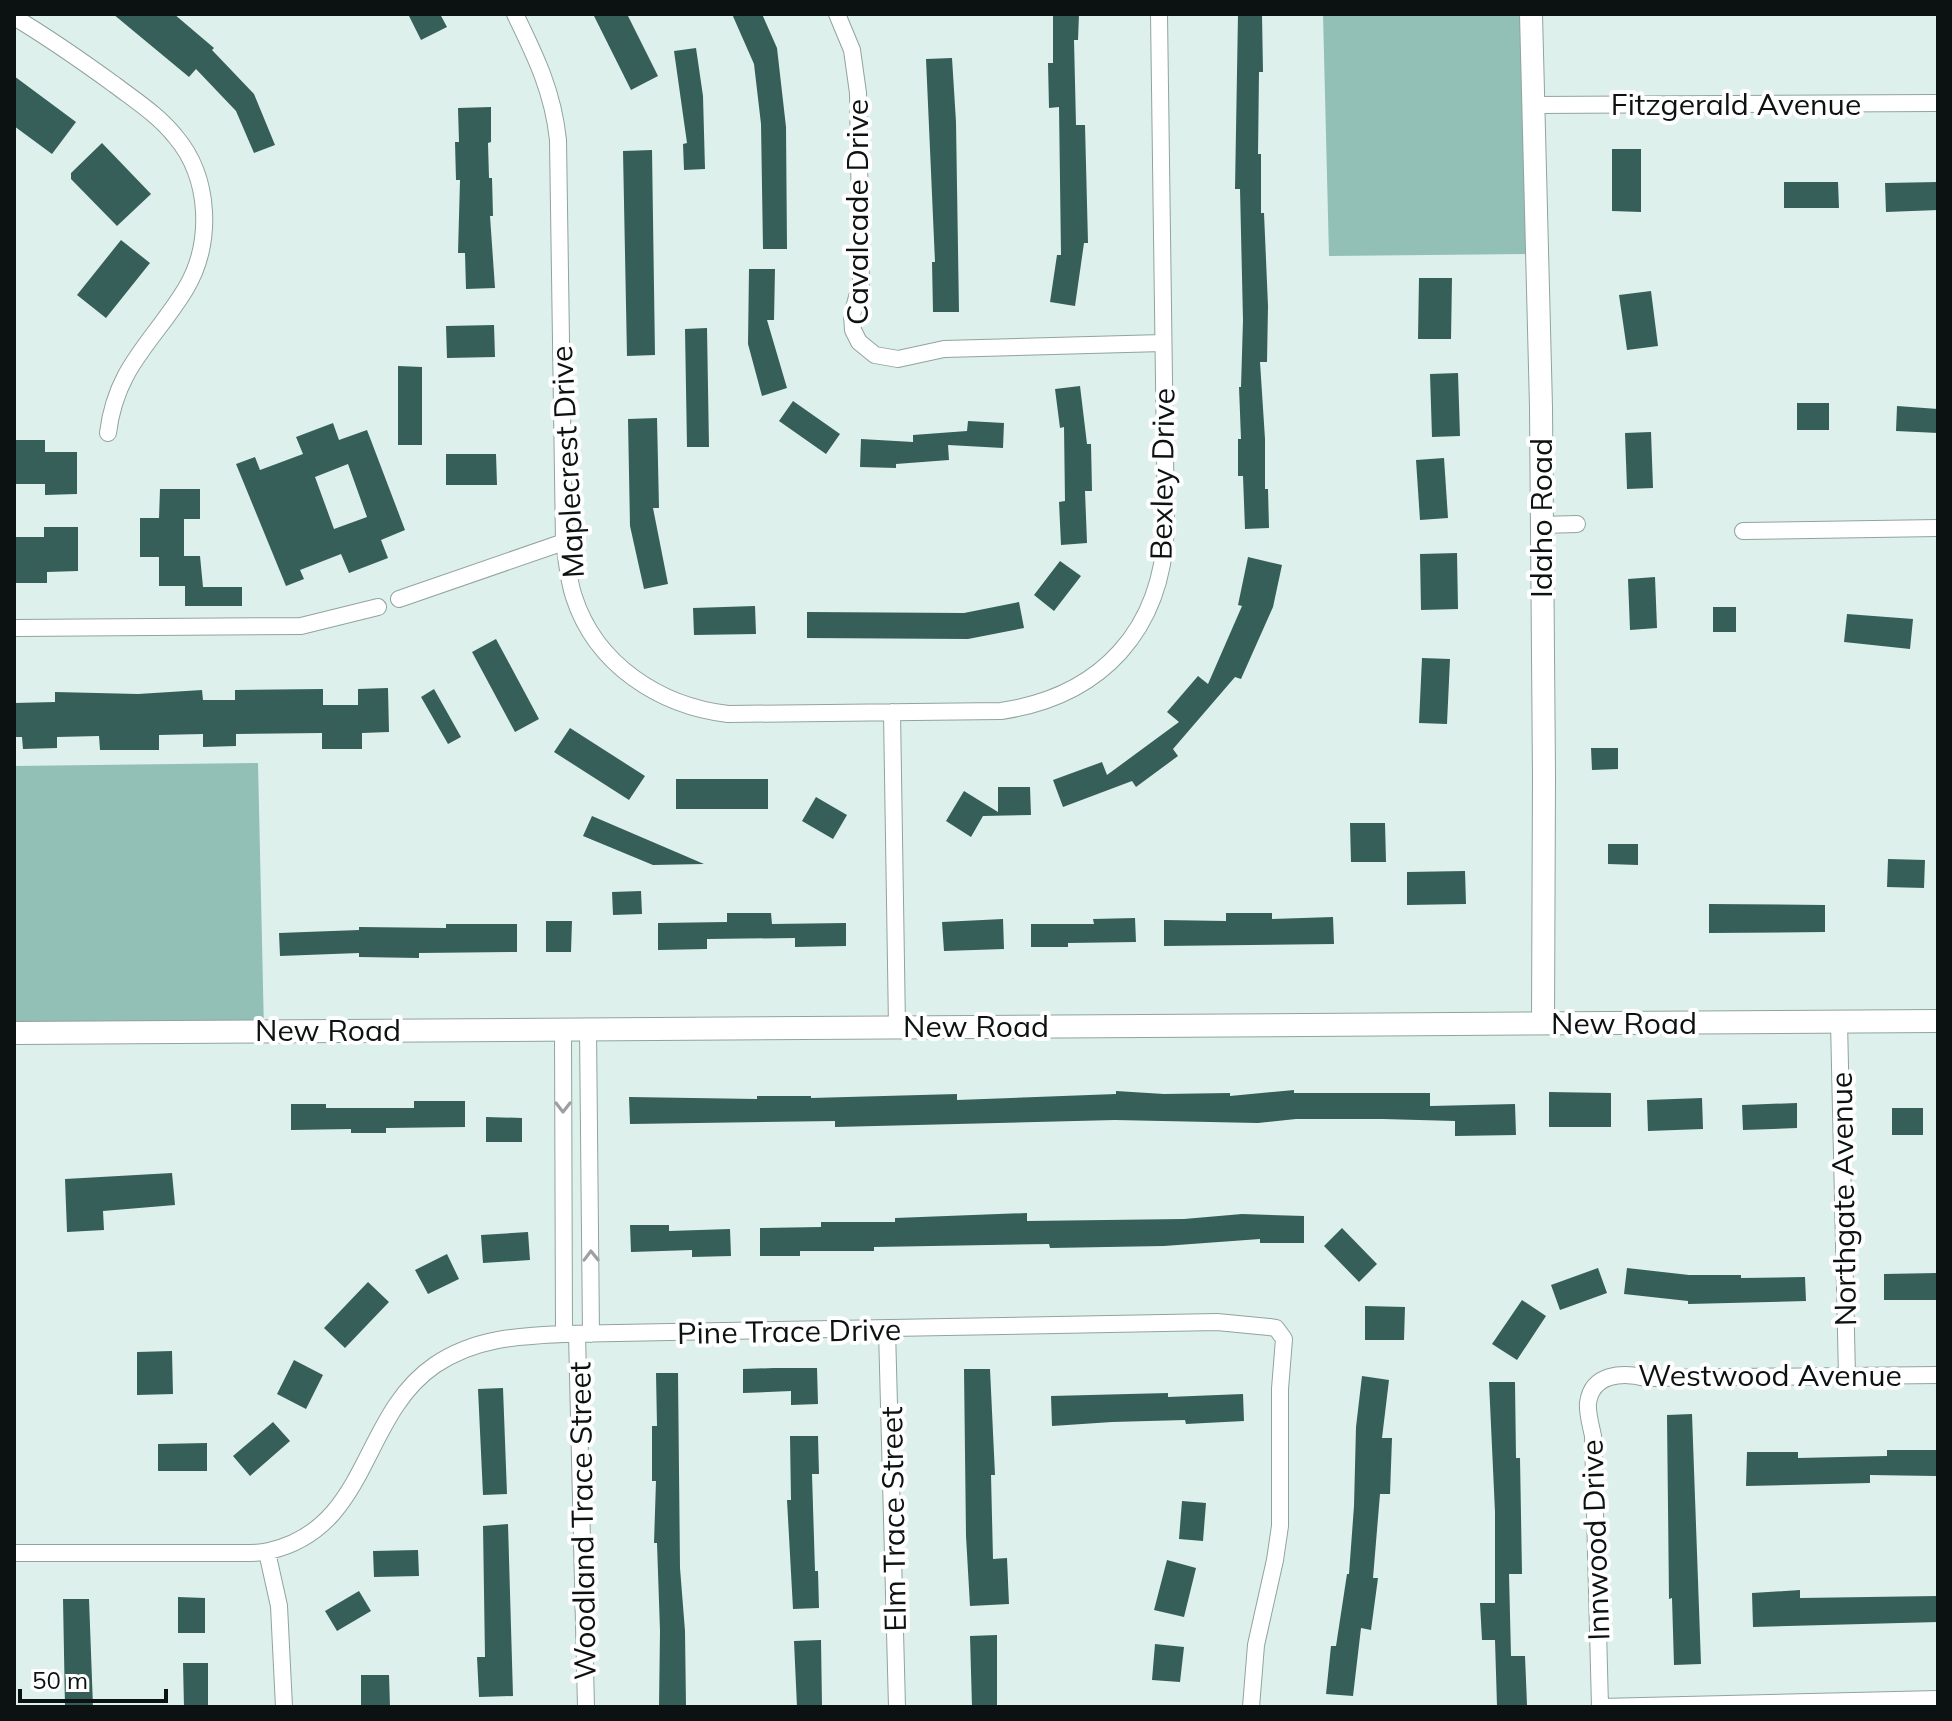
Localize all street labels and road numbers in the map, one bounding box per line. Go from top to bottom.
street label: Fitzgerald Avenue [1611,85,1861,123]
street label: Cavalcade Drive [838,99,876,325]
street label: Maplecrest Drive [542,345,592,579]
street label: Bexley Drive [1142,388,1182,560]
street label: Idaho Road [1522,438,1560,598]
street label: New Road [1551,1004,1697,1042]
street label: New Road [903,1007,1049,1045]
street label: New Road [255,1011,401,1049]
street label: Northgate Avenue [1822,1071,1864,1327]
street label: Pine Trace Drive [677,1310,901,1352]
street label: Westwood Avenue [1638,1356,1902,1394]
street label: Woodland Trace Street [560,1361,604,1681]
street label: Elm Trace Street [872,1406,914,1632]
street label: Innwood Drive [1573,1439,1617,1641]

